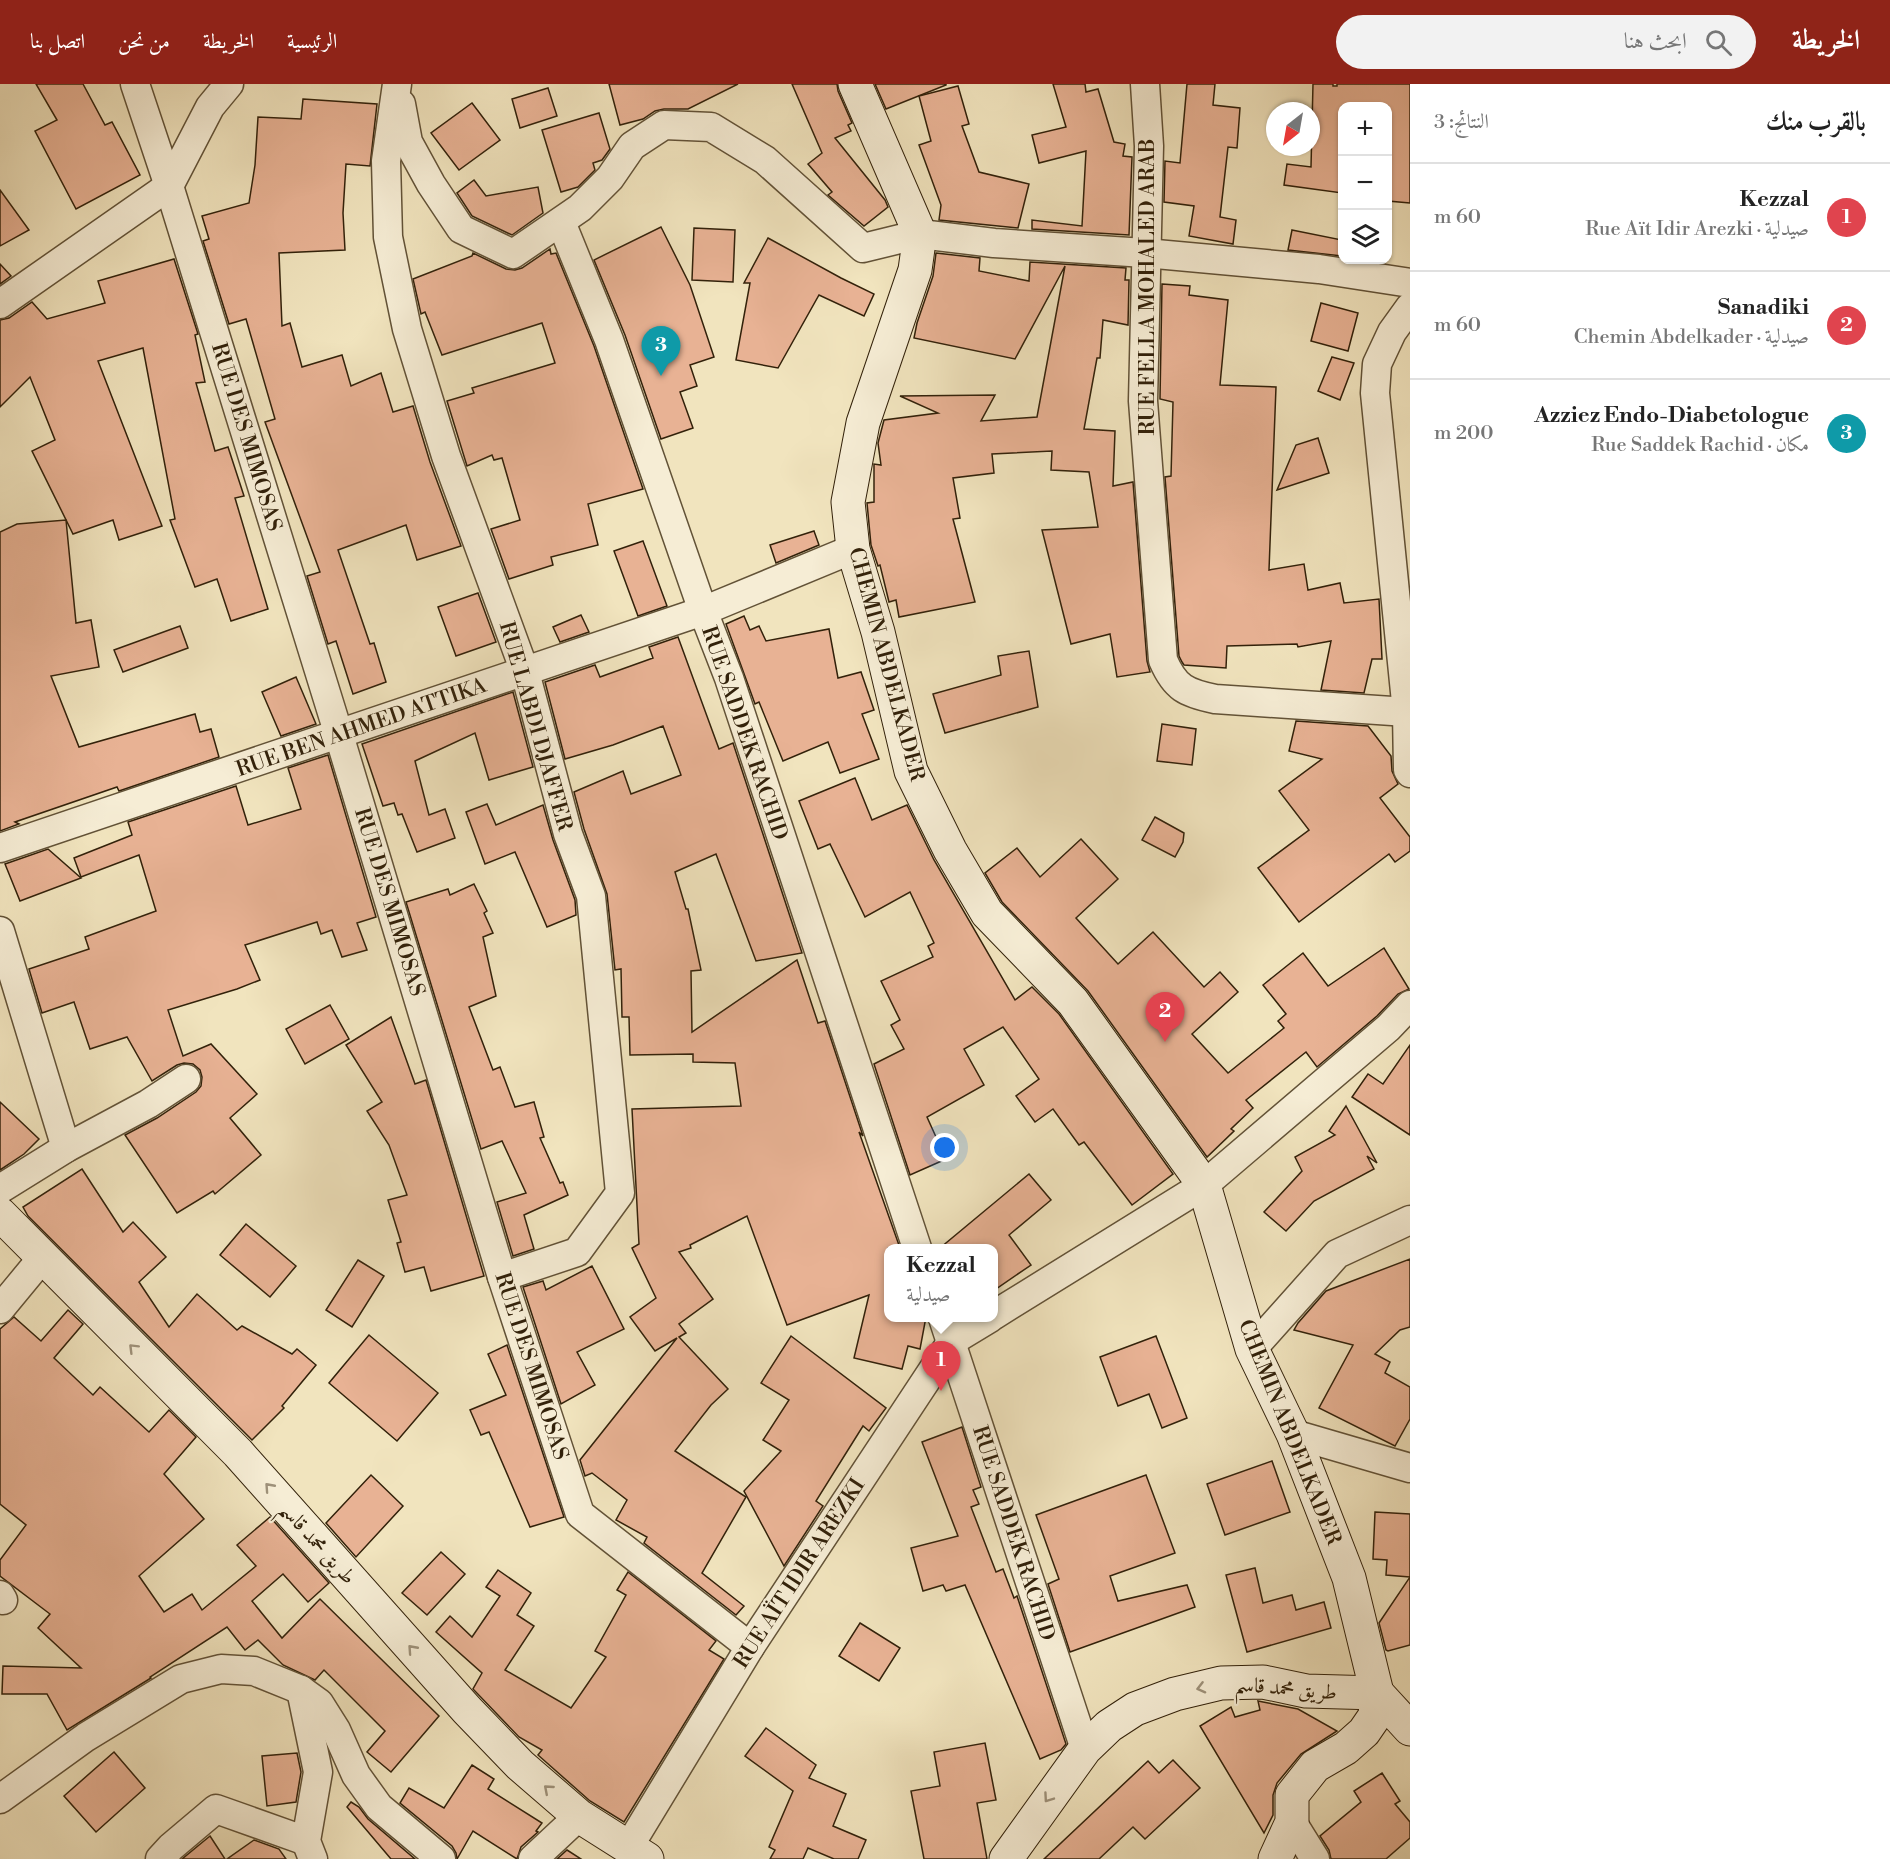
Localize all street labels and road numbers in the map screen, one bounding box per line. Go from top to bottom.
street label: RUE FELLA MOHALED ARAB [1135,138,1161,436]
street label: RUE DES MIMOSAS [205,340,287,535]
street label: CHEMIN ABDELKADER [842,545,930,784]
street label: RUE LABDI DJAFFER [493,619,577,834]
street label: RUE SADDEK RACHID [695,623,793,844]
street label: RUE BEN AHMED ATTIKA [233,673,490,783]
street label: RUE DES MIMOSAS [348,805,430,1000]
street label: RUE DES MIMOSAS [488,1269,574,1463]
street label: CHEMIN ABDELKADER [1232,1316,1346,1549]
street label: RUE SADDEK RACHID [966,1422,1060,1644]
street label: RUE AÏT IDIR AREZKI [727,1473,871,1673]
street label: طريق محمد قاسم [268,1497,361,1595]
street label: طريق محمد قاسم [1233,1672,1338,1713]

